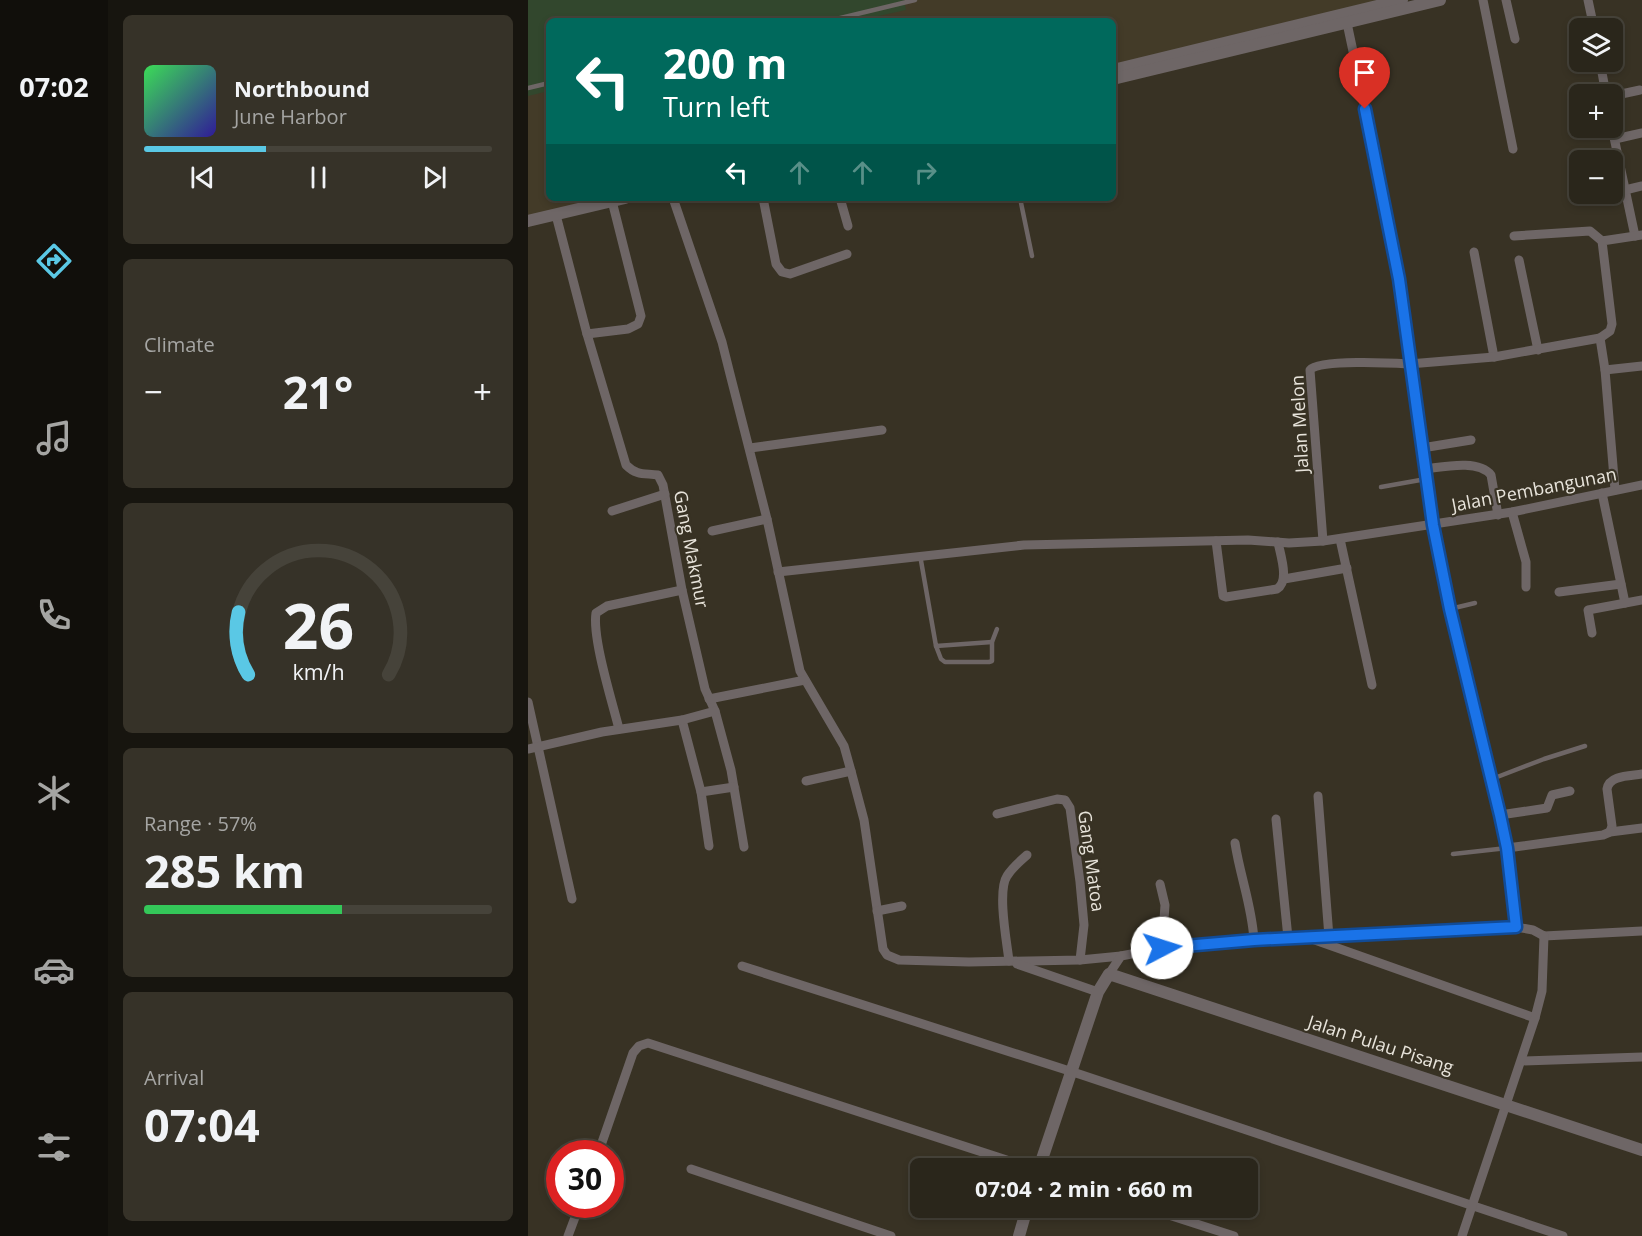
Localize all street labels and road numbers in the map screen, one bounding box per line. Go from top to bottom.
street label: Jalan Melon [1284,375,1314,475]
street label: Jalan Pembangunan [1447,461,1619,517]
street label: Gang Makmur [669,488,715,610]
street label: Gang Matoa [1073,809,1111,913]
street label: Jalan Pulau Pisang [1303,1008,1457,1079]

